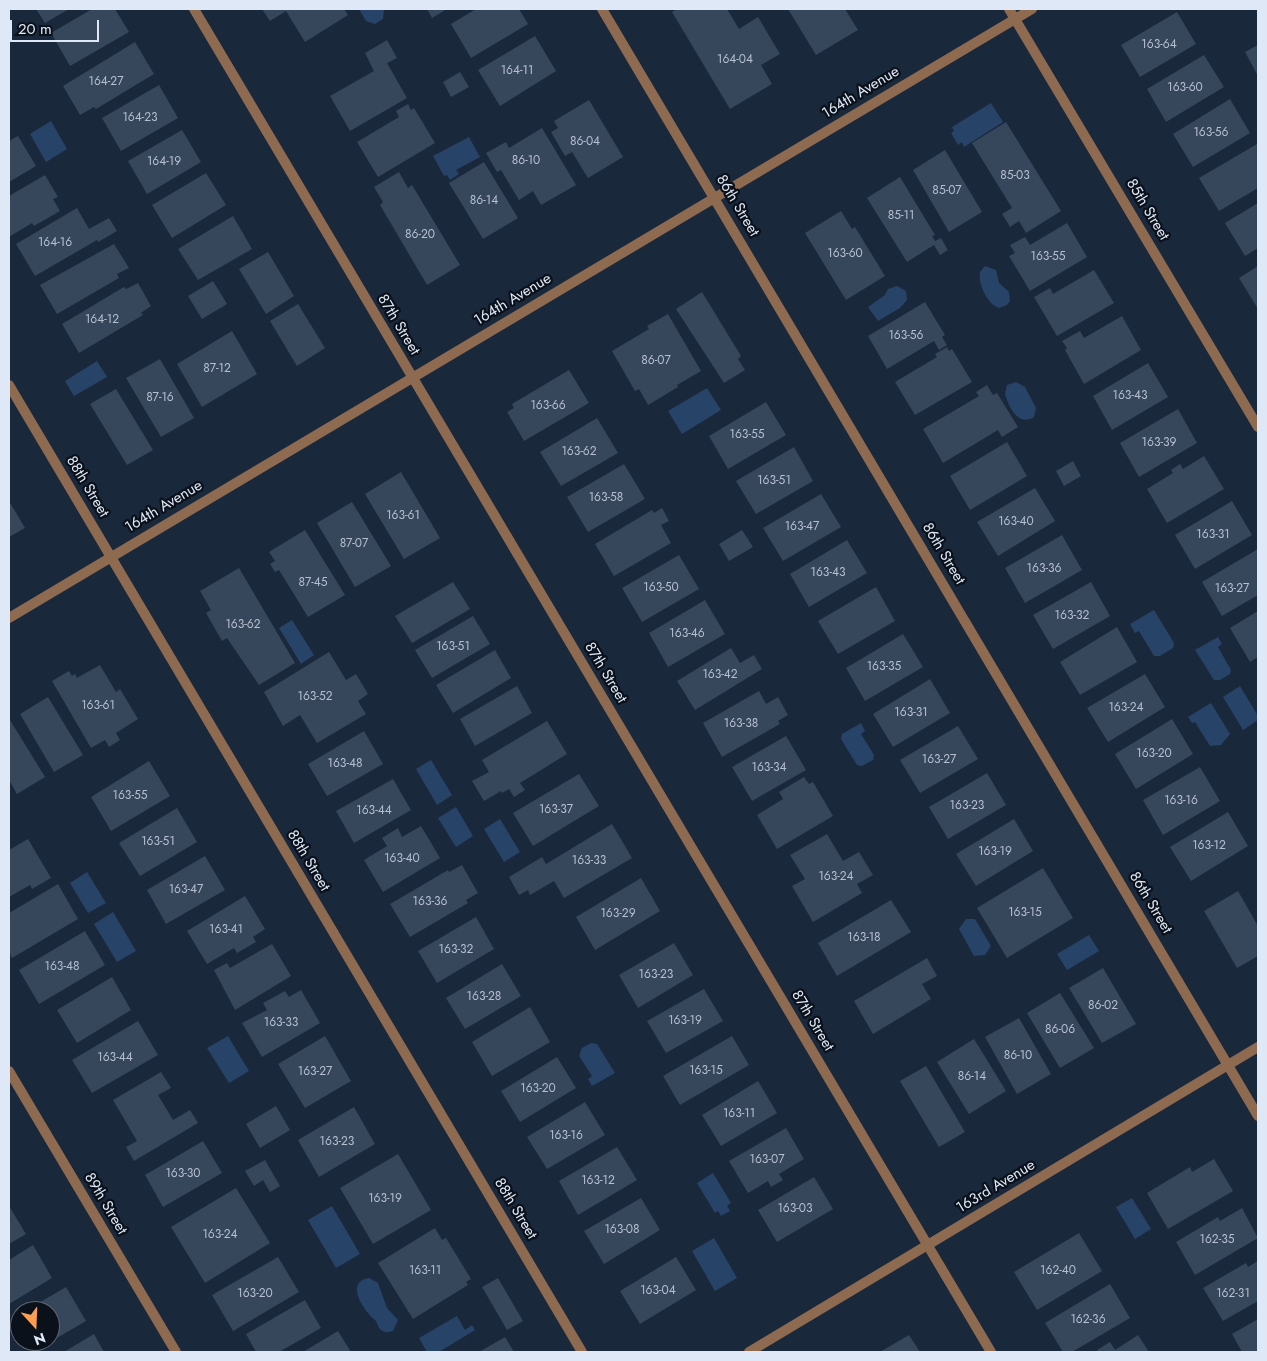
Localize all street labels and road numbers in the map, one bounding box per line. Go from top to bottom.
street label: 164th Avenue [819,63,903,123]
street label: 86th Street [712,172,762,240]
street label: 85th Street [1122,176,1172,244]
street label: 164th Avenue [471,270,555,330]
street label: 87th Street [373,291,423,359]
street label: 88th Street [62,453,112,521]
street label: 164th Avenue [122,477,206,537]
street label: 86th Street [918,520,968,588]
street label: 87th Street [580,639,630,707]
street label: 88th Street [283,827,333,895]
street label: 86th Street [1125,869,1175,937]
street label: 87th Street [787,987,837,1055]
street label: 163rd Avenue [953,1156,1039,1218]
street label: 89th Street [80,1170,130,1238]
street label: 88th Street [490,1175,540,1243]

